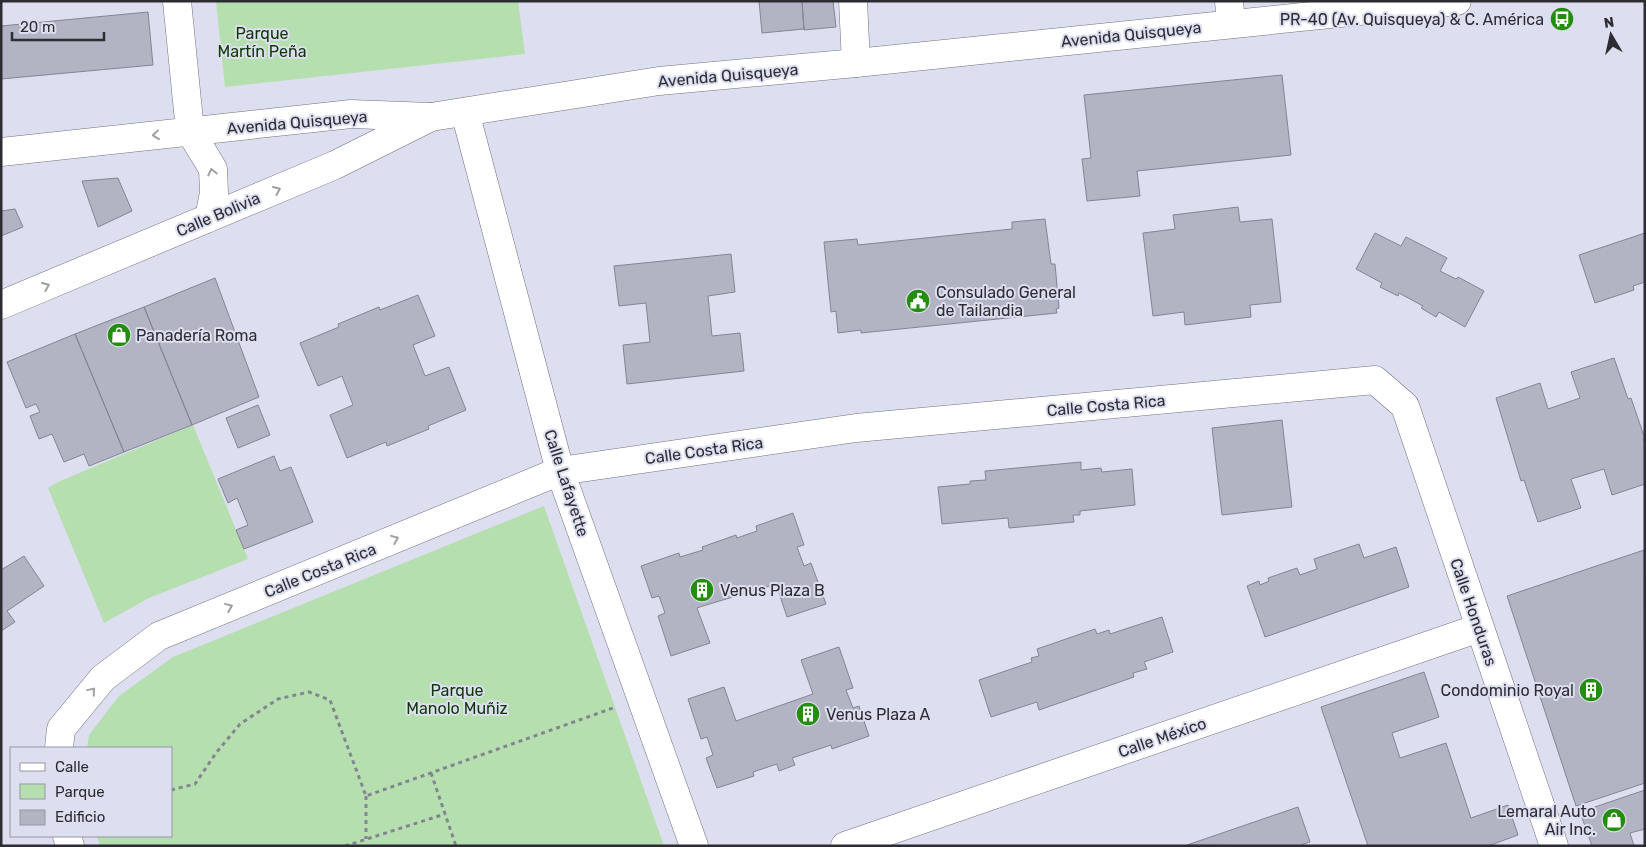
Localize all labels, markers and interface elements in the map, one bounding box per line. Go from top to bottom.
bus stop icon: PR-40 (Av. Quisqueya) & C. América [1549,6,1575,32]
scale bar [12,10,105,42]
place label: PR-40 (Av. Quisqueya) & C. América [1280,10,1544,29]
north arrow [1586,10,1636,60]
text: N [1603,13,1615,32]
text: 20 m [20,18,55,36]
street label: Avenida Quisqueya [1060,18,1202,51]
park label: Parque Martín Peña [217,24,307,61]
street label: Avenida Quisqueya [657,60,799,91]
street label: Avenida Quisqueya [226,107,368,138]
one-way arrow [152,129,160,140]
one-way arrow [207,168,217,177]
one-way arrow [272,185,281,196]
street label: Calle Bolivia [173,188,263,241]
one-way arrow [41,282,50,292]
place label: Consulado General de Tailandia [936,283,1076,320]
public building icon: Consulado General de Tailandia [905,288,931,314]
shop icon: Panadería Roma [106,322,132,348]
place label: Panadería Roma [136,326,257,345]
street label: Calle Costa Rica [1046,391,1166,420]
street label: Calle Lafayette [540,427,593,539]
street label: Calle Costa Rica [644,433,764,468]
one-way arrow [390,534,399,545]
street label: Calle Costa Rica [261,539,379,602]
street label: Calle Honduras [1446,556,1501,668]
building icon: Venus Plaza B [689,577,715,603]
place label: Venus Plaza B [720,581,825,600]
one-way arrow [224,603,233,614]
building icon: Condominio Royal [1578,677,1604,703]
park label: Parque Manolo Muñiz [406,681,508,718]
place label: Condominio Royal [1441,681,1574,700]
one-way arrow [87,688,96,697]
building icon: Venus Plaza A [795,701,821,727]
place label: Venus Plaza A [826,705,930,724]
street label: Calle México [1116,713,1209,761]
legend [10,747,172,837]
text: Calle [55,758,89,776]
text: Parque [55,783,105,801]
place label: Lemaral Auto Air Inc. [1497,802,1596,839]
shop icon: Lemaral Auto Air Inc. [1601,807,1627,833]
text: Edificio [55,808,105,826]

